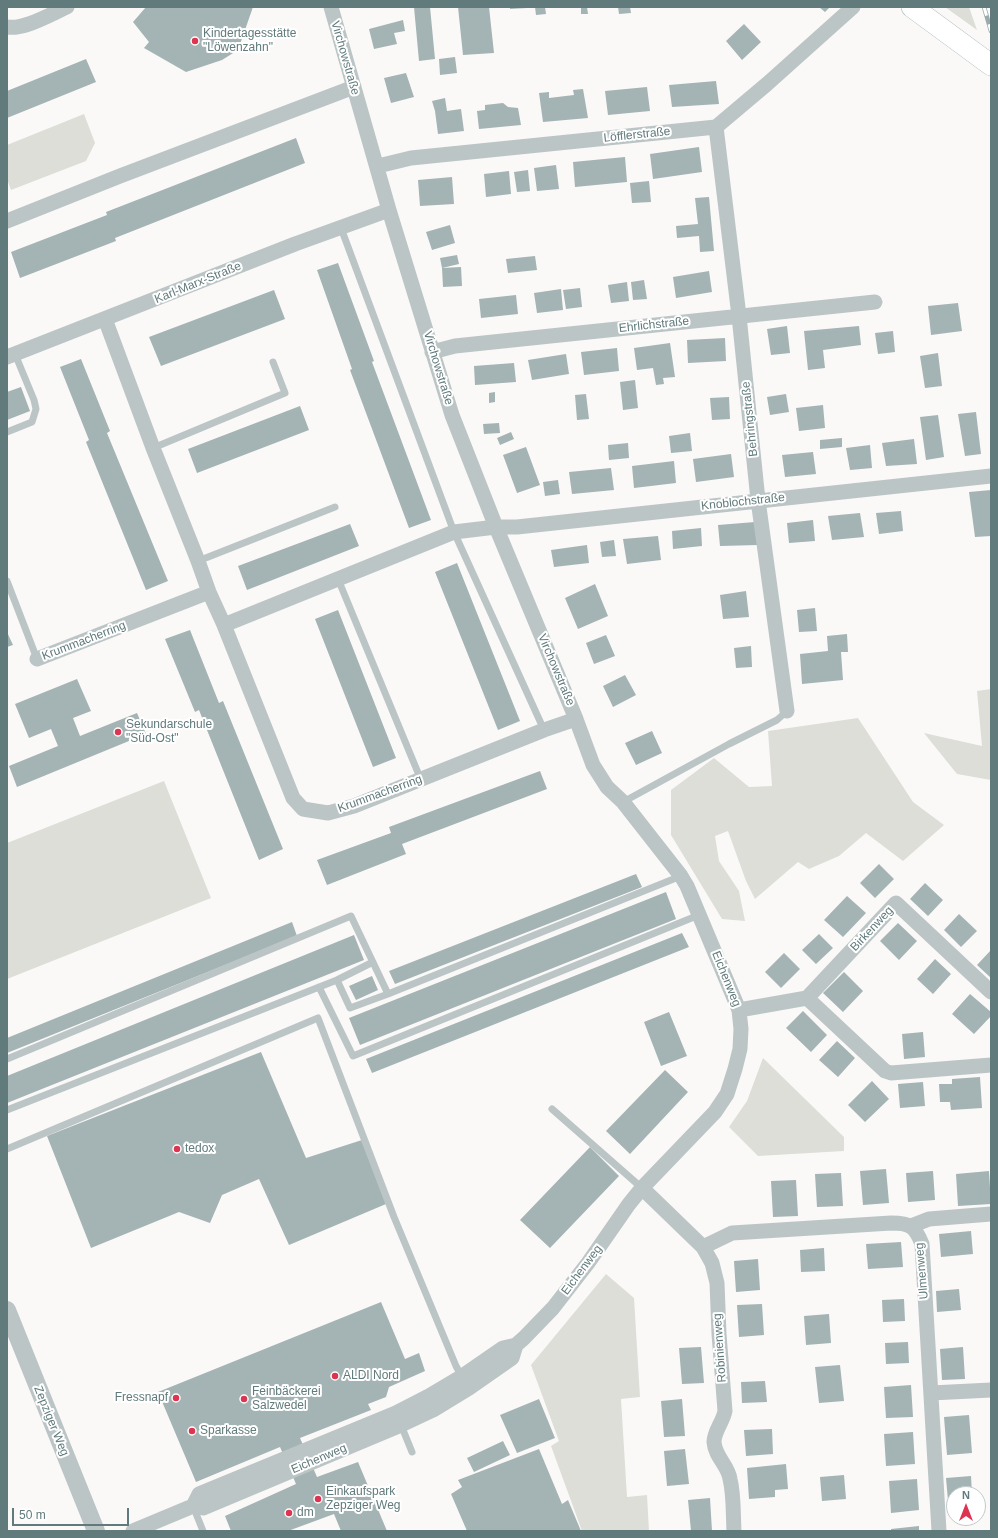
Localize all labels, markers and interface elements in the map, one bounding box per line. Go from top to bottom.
street label: Virchowstraße [328,19,362,97]
place label: Kindertagesstätte "Löwenzahn" [203,27,296,55]
marker: Kindertagesstätte "Löwenzahn" [190,36,200,46]
street label: Löfflerstraße [603,124,671,146]
street label: Karl-Marx-Straße [153,259,243,307]
street label: Ehrlichstraße [618,314,690,336]
street label: Virchowstraße [420,329,456,407]
street label: Behringstraße [739,381,761,457]
street label: Knoblochstraße [700,490,786,514]
street label: Krummacherring [40,618,128,664]
street label: Virchowstraße [534,632,578,708]
place label: Sekundarschule "Süd-Ost" [126,718,212,746]
marker: Sekundarschule "Süd-Ost" [113,727,123,737]
street label: Krummacherring [336,772,424,816]
street label: Birkenweg [848,904,896,954]
street label: Eichenweg [708,949,744,1009]
place label: tedox [185,1142,214,1156]
marker: tedox [172,1144,182,1154]
street label: Eichenweg [559,1242,605,1298]
street label: Ulmenweg [912,1242,932,1300]
street label: Robinienweg [710,1313,730,1383]
place label: ALDI Nord [343,1369,399,1383]
marker: ALDI Nord [330,1371,340,1381]
street label: Zepziger Weg [30,1384,72,1458]
place label: Feinbäckerei Salzwedel [252,1385,321,1413]
place label: Fressnapf [115,1391,168,1405]
marker: Fressnapf [171,1393,181,1403]
marker: Feinbäckerei Salzwedel [239,1394,249,1404]
place label: Sparkasse [200,1424,257,1438]
marker: Sparkasse [187,1426,197,1436]
street label: Eichenweg [289,1441,349,1477]
place label: Einkaufspark Zepziger Weg [326,1485,400,1513]
north arrow [946,1486,986,1526]
text: N [962,1489,970,1501]
marker: Einkaufspark Zepziger Weg [313,1494,323,1504]
scale bar [14,1500,131,1526]
place label: dm [297,1506,314,1520]
text: 50 m [19,1508,46,1522]
marker: dm [284,1508,294,1518]

